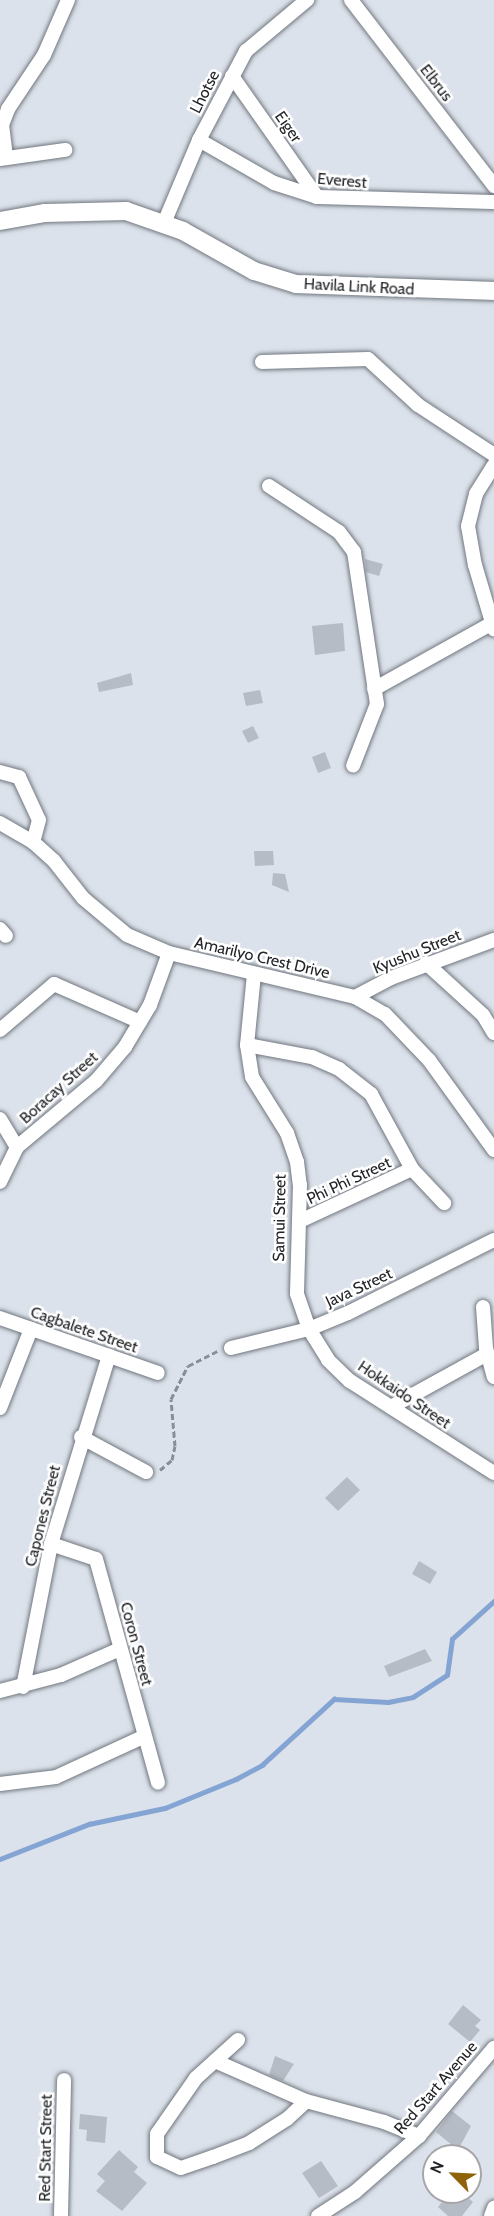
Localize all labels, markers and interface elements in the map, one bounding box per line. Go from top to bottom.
street label: Elbrus [416,61,456,105]
street label: Lhotse [186,67,224,117]
street label: Eiger [270,108,306,146]
street label: Everest [316,169,368,193]
street label: Havila Link Road [303,275,415,299]
street label: Kyushu Street [370,926,464,978]
street label: Amarilyo Crest Drive [192,933,332,983]
street label: Boracay Street [16,1048,102,1128]
street label: Phi Phi Street [304,1153,394,1209]
street label: Samui Street [270,1174,290,1262]
street label: Java Street [323,1264,395,1312]
street label: Cagbalete Street [28,1303,140,1357]
street label: Hokkaido Street [354,1357,454,1433]
street label: Capones Street [21,1463,65,1569]
street label: Coron Street [116,1600,156,1688]
street label: Red Start Avenue [390,2038,482,2138]
street label: Red Start Street [35,2094,57,2202]
north arrow [422,2144,482,2204]
text: N [426,2158,448,2176]

